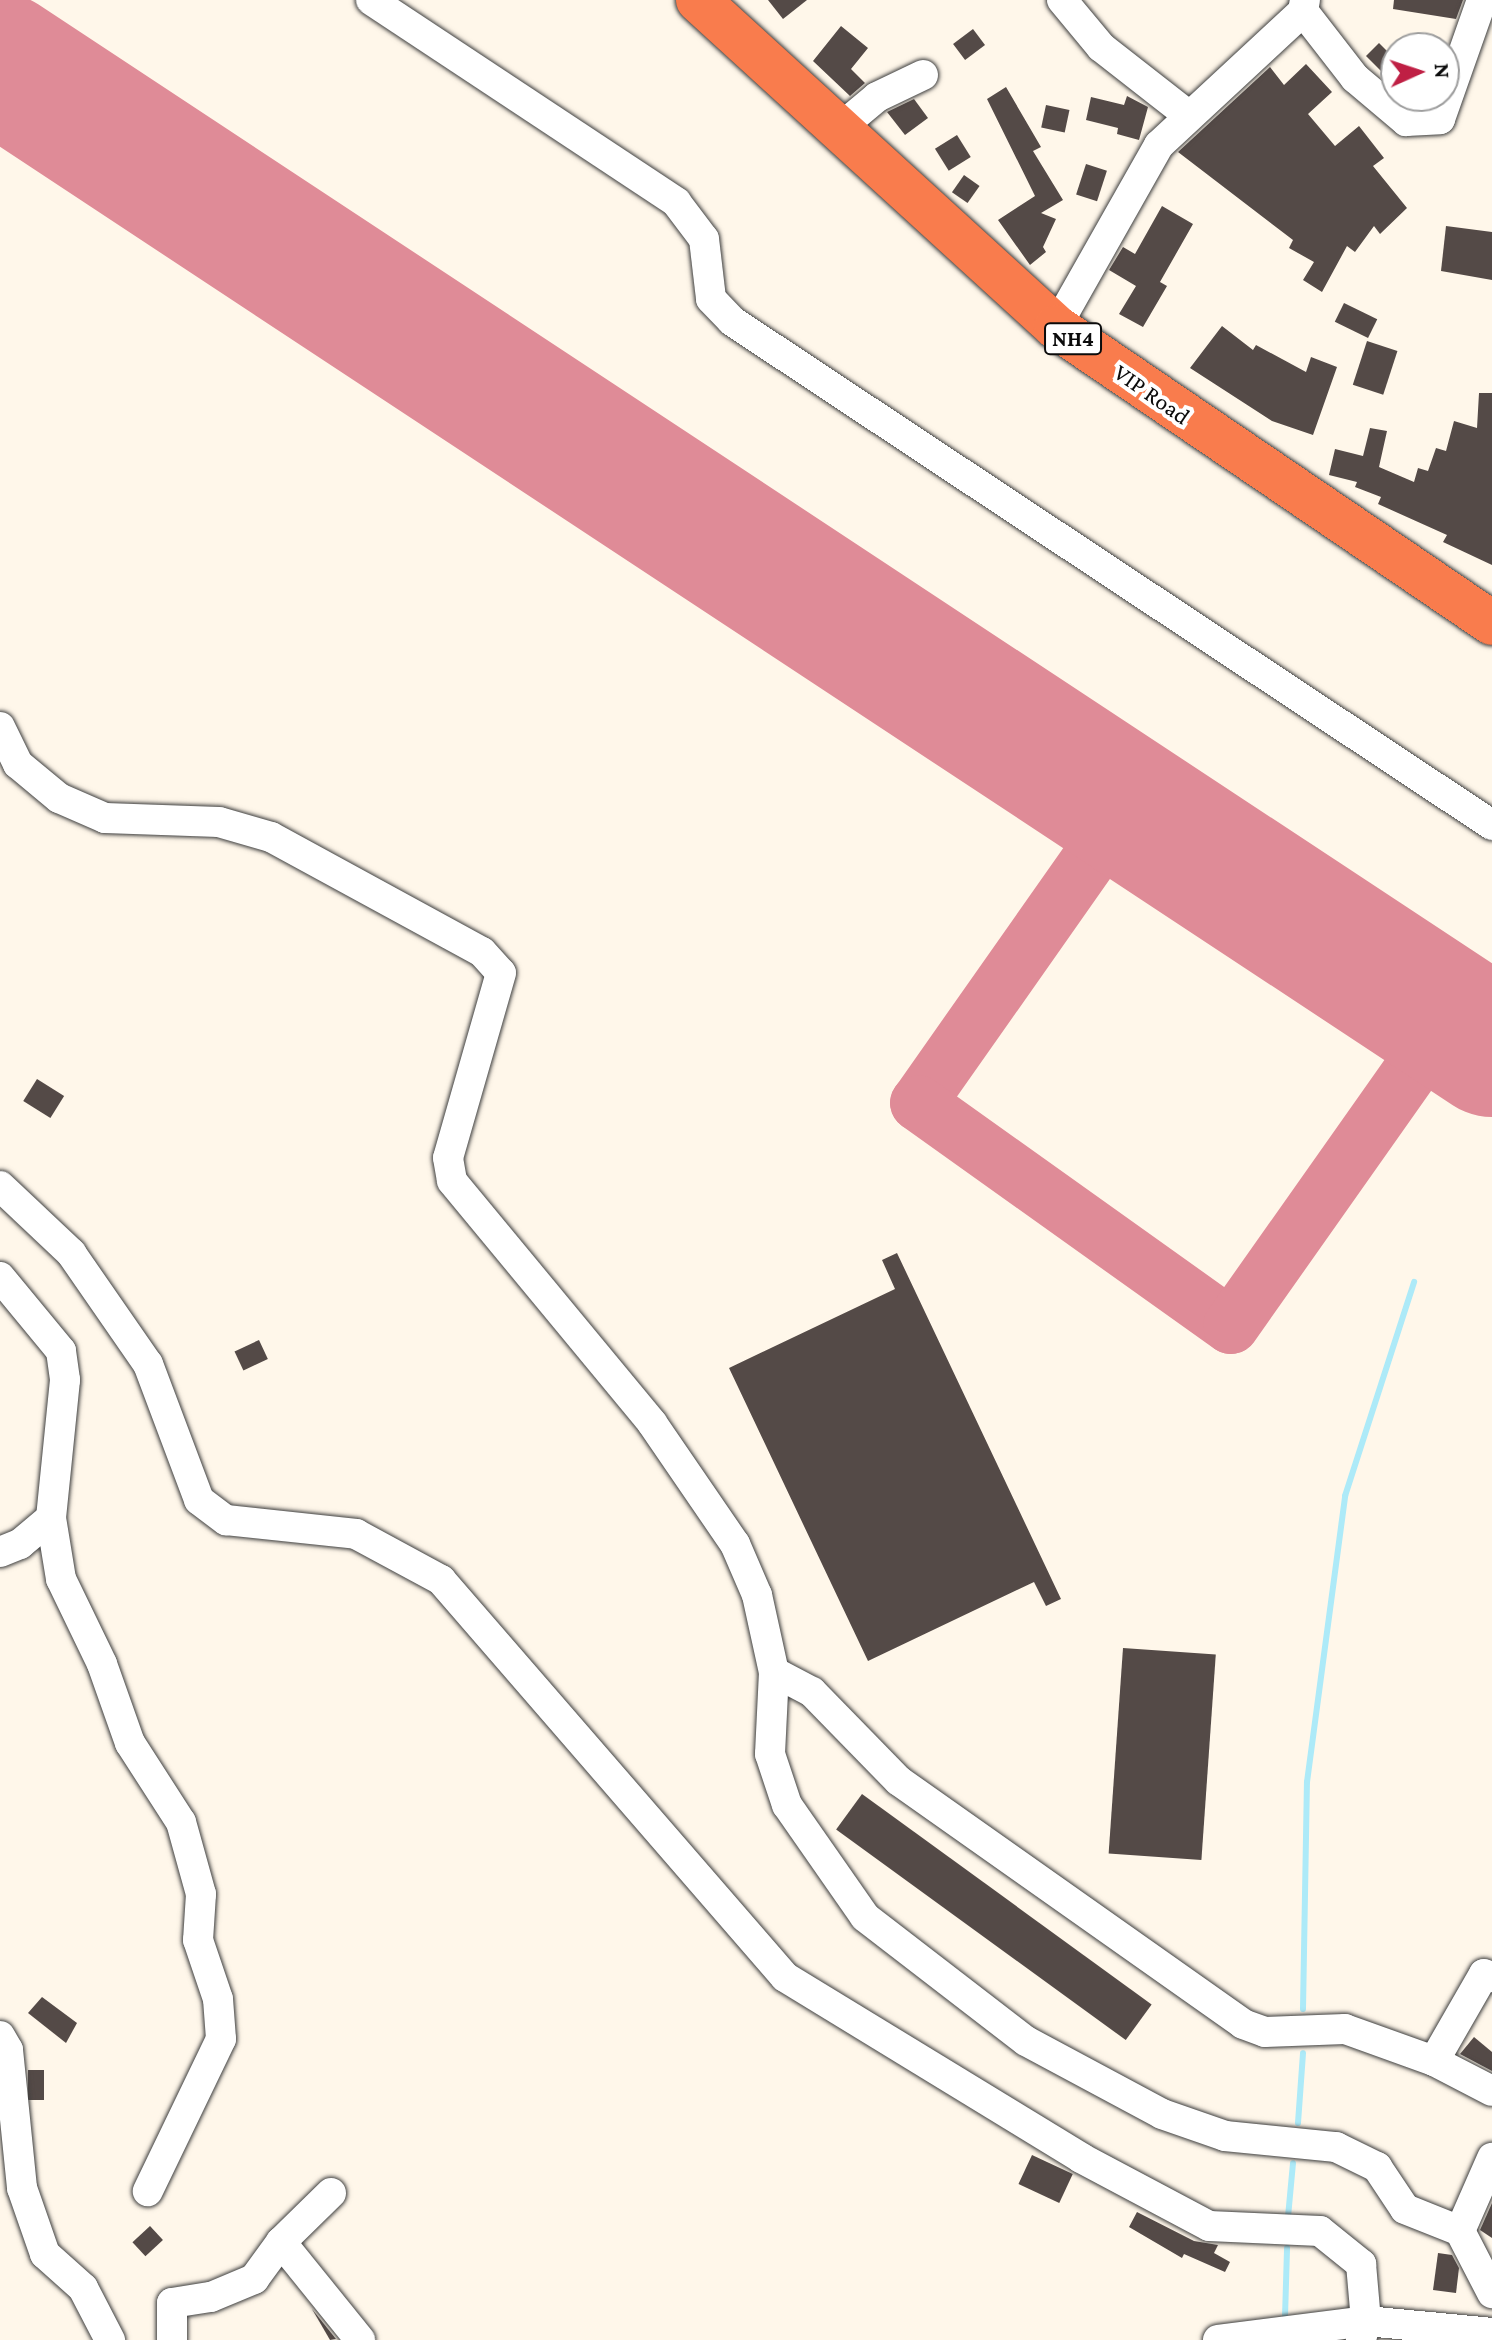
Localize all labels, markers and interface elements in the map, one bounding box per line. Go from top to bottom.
north arrow [1380,32,1460,112]
text: N [1430,63,1455,79]
road number: NH4 [1043,321,1103,357]
street label: VIP Road [1108,357,1196,431]

